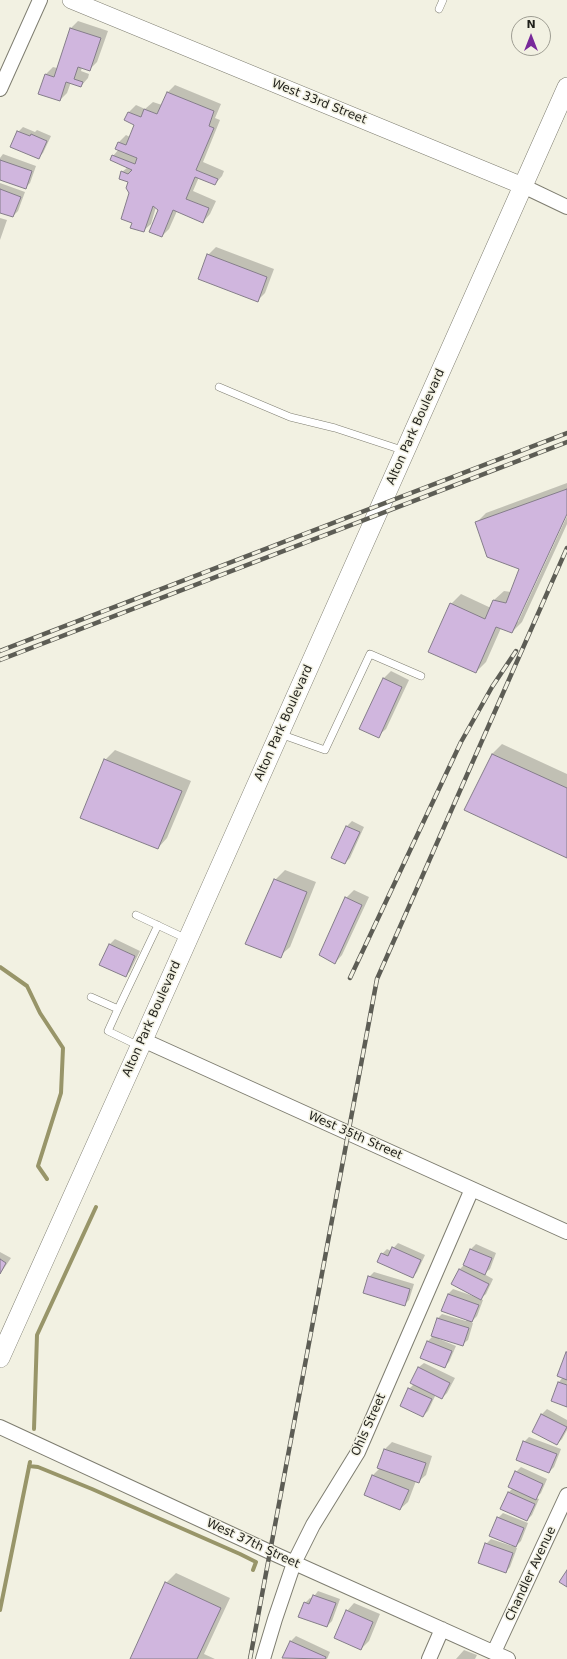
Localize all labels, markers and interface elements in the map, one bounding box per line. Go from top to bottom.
north arrow [511,16,551,56]
text: N [526,18,536,31]
street label: West 33rd Street [269,76,369,128]
street label: Alton Park Boulevard [384,367,448,487]
street label: Alton Park Boulevard [252,663,316,783]
street label: Alton Park Boulevard [120,959,184,1079]
street label: West 35th Street [306,1109,404,1163]
street label: Ohls Street [349,1392,389,1458]
street label: West 37th Street [204,1516,302,1572]
street label: Chandler Avenue [503,1524,559,1624]

